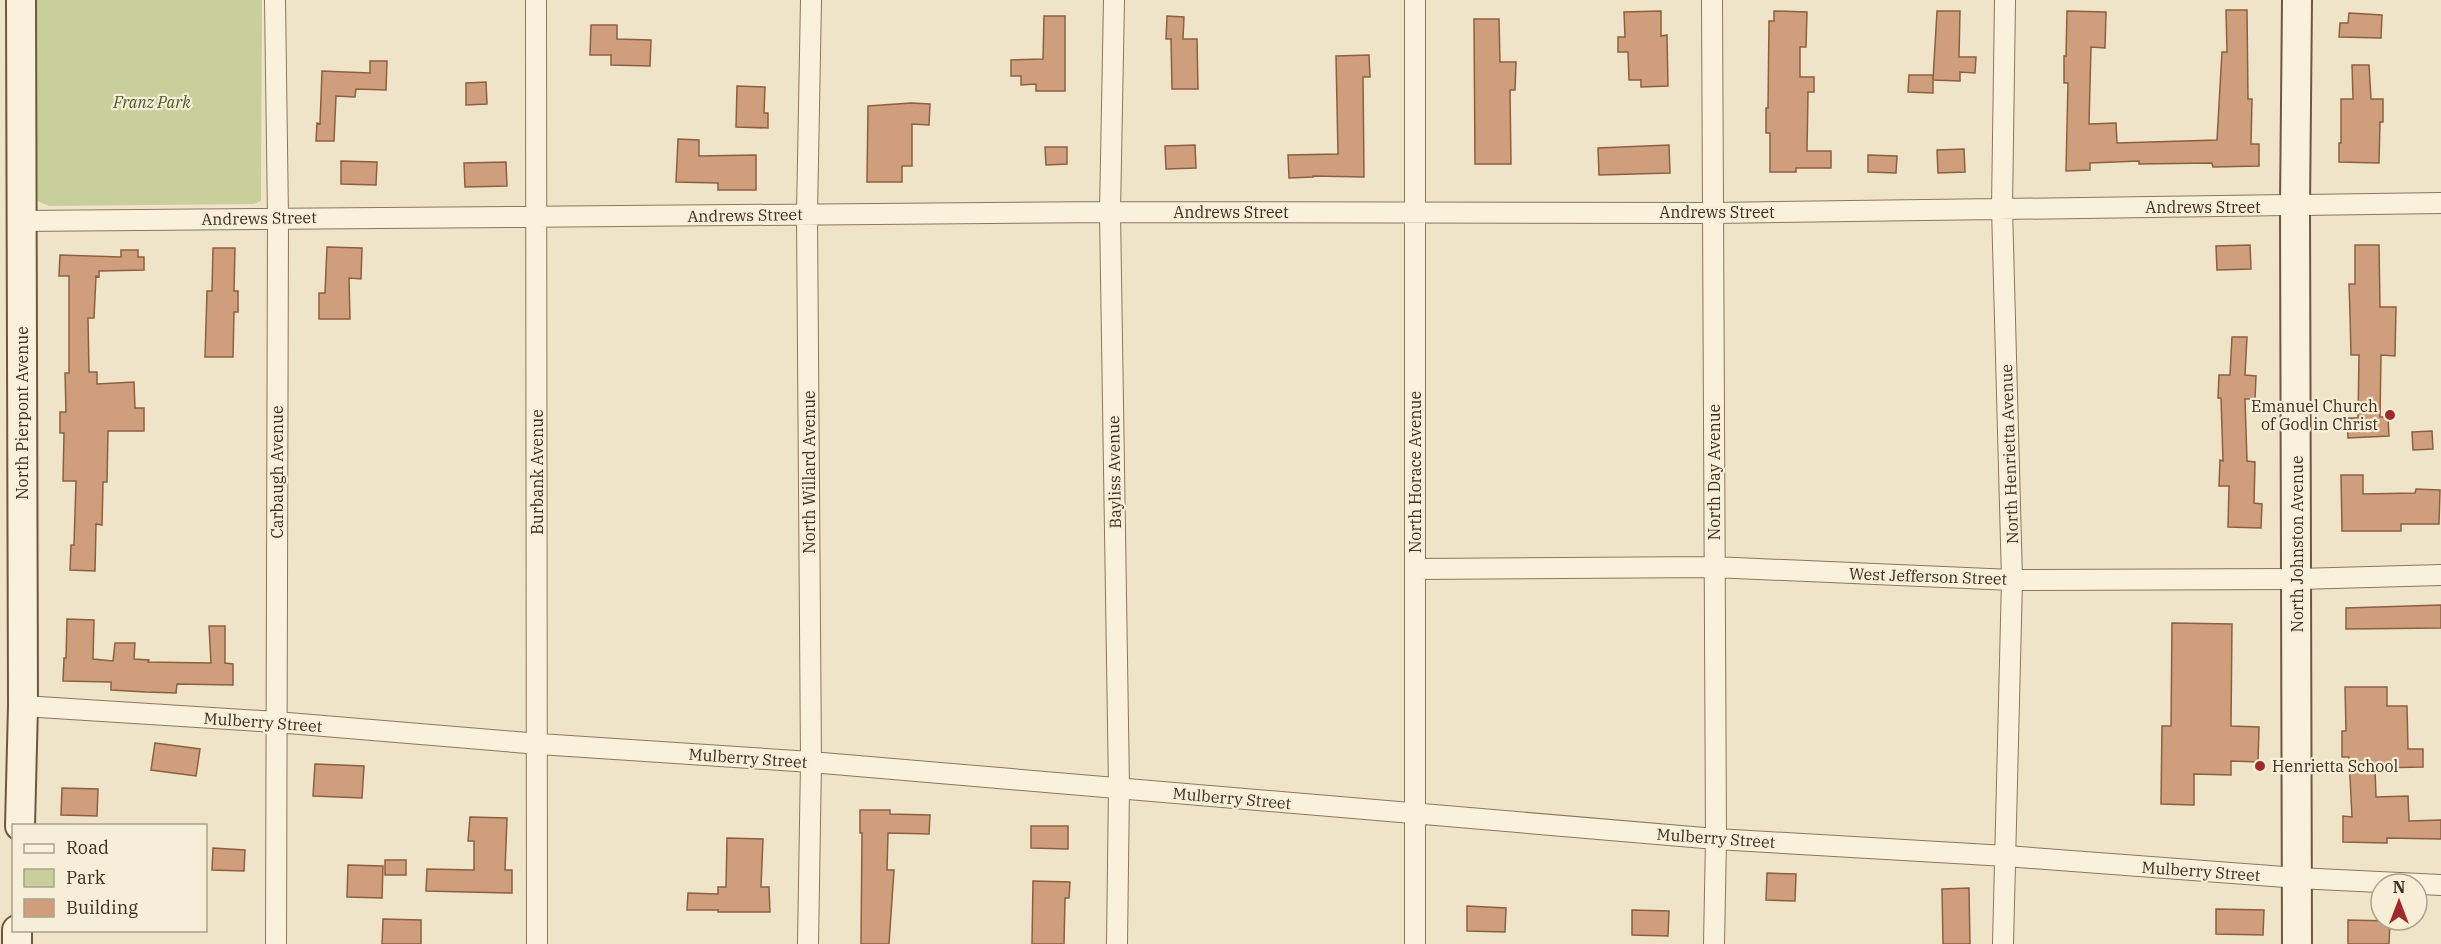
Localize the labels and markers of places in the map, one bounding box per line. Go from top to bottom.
place label: Emanuel Church of God in Christ [2251,396,2378,434]
marker: Emanuel Church of God in Christ [2383,408,2397,422]
place label: Henrietta School [2272,756,2399,776]
marker: Henrietta School [2253,759,2267,773]

